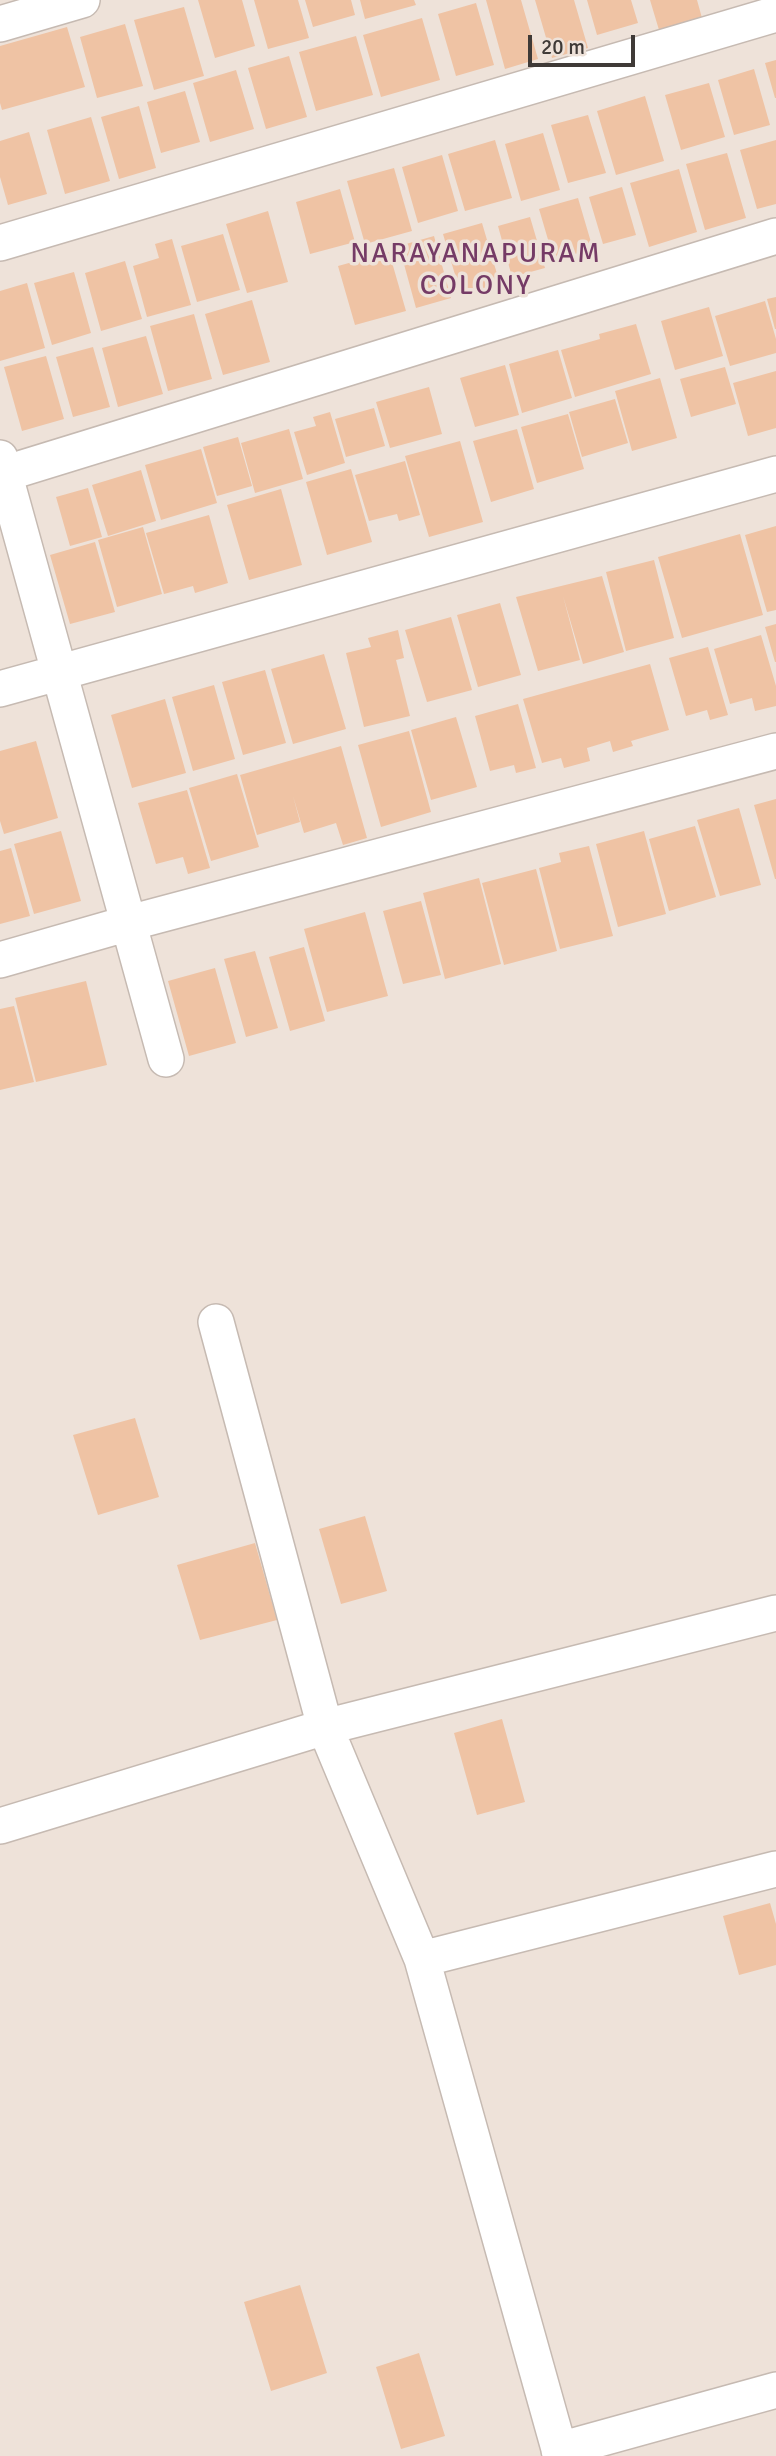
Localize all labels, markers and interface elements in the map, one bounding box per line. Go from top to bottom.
scale bar [531,21,638,65]
text: 20 m [541,34,585,60]
district label: NARAYANAPURAM COLONY [352,238,600,304]

